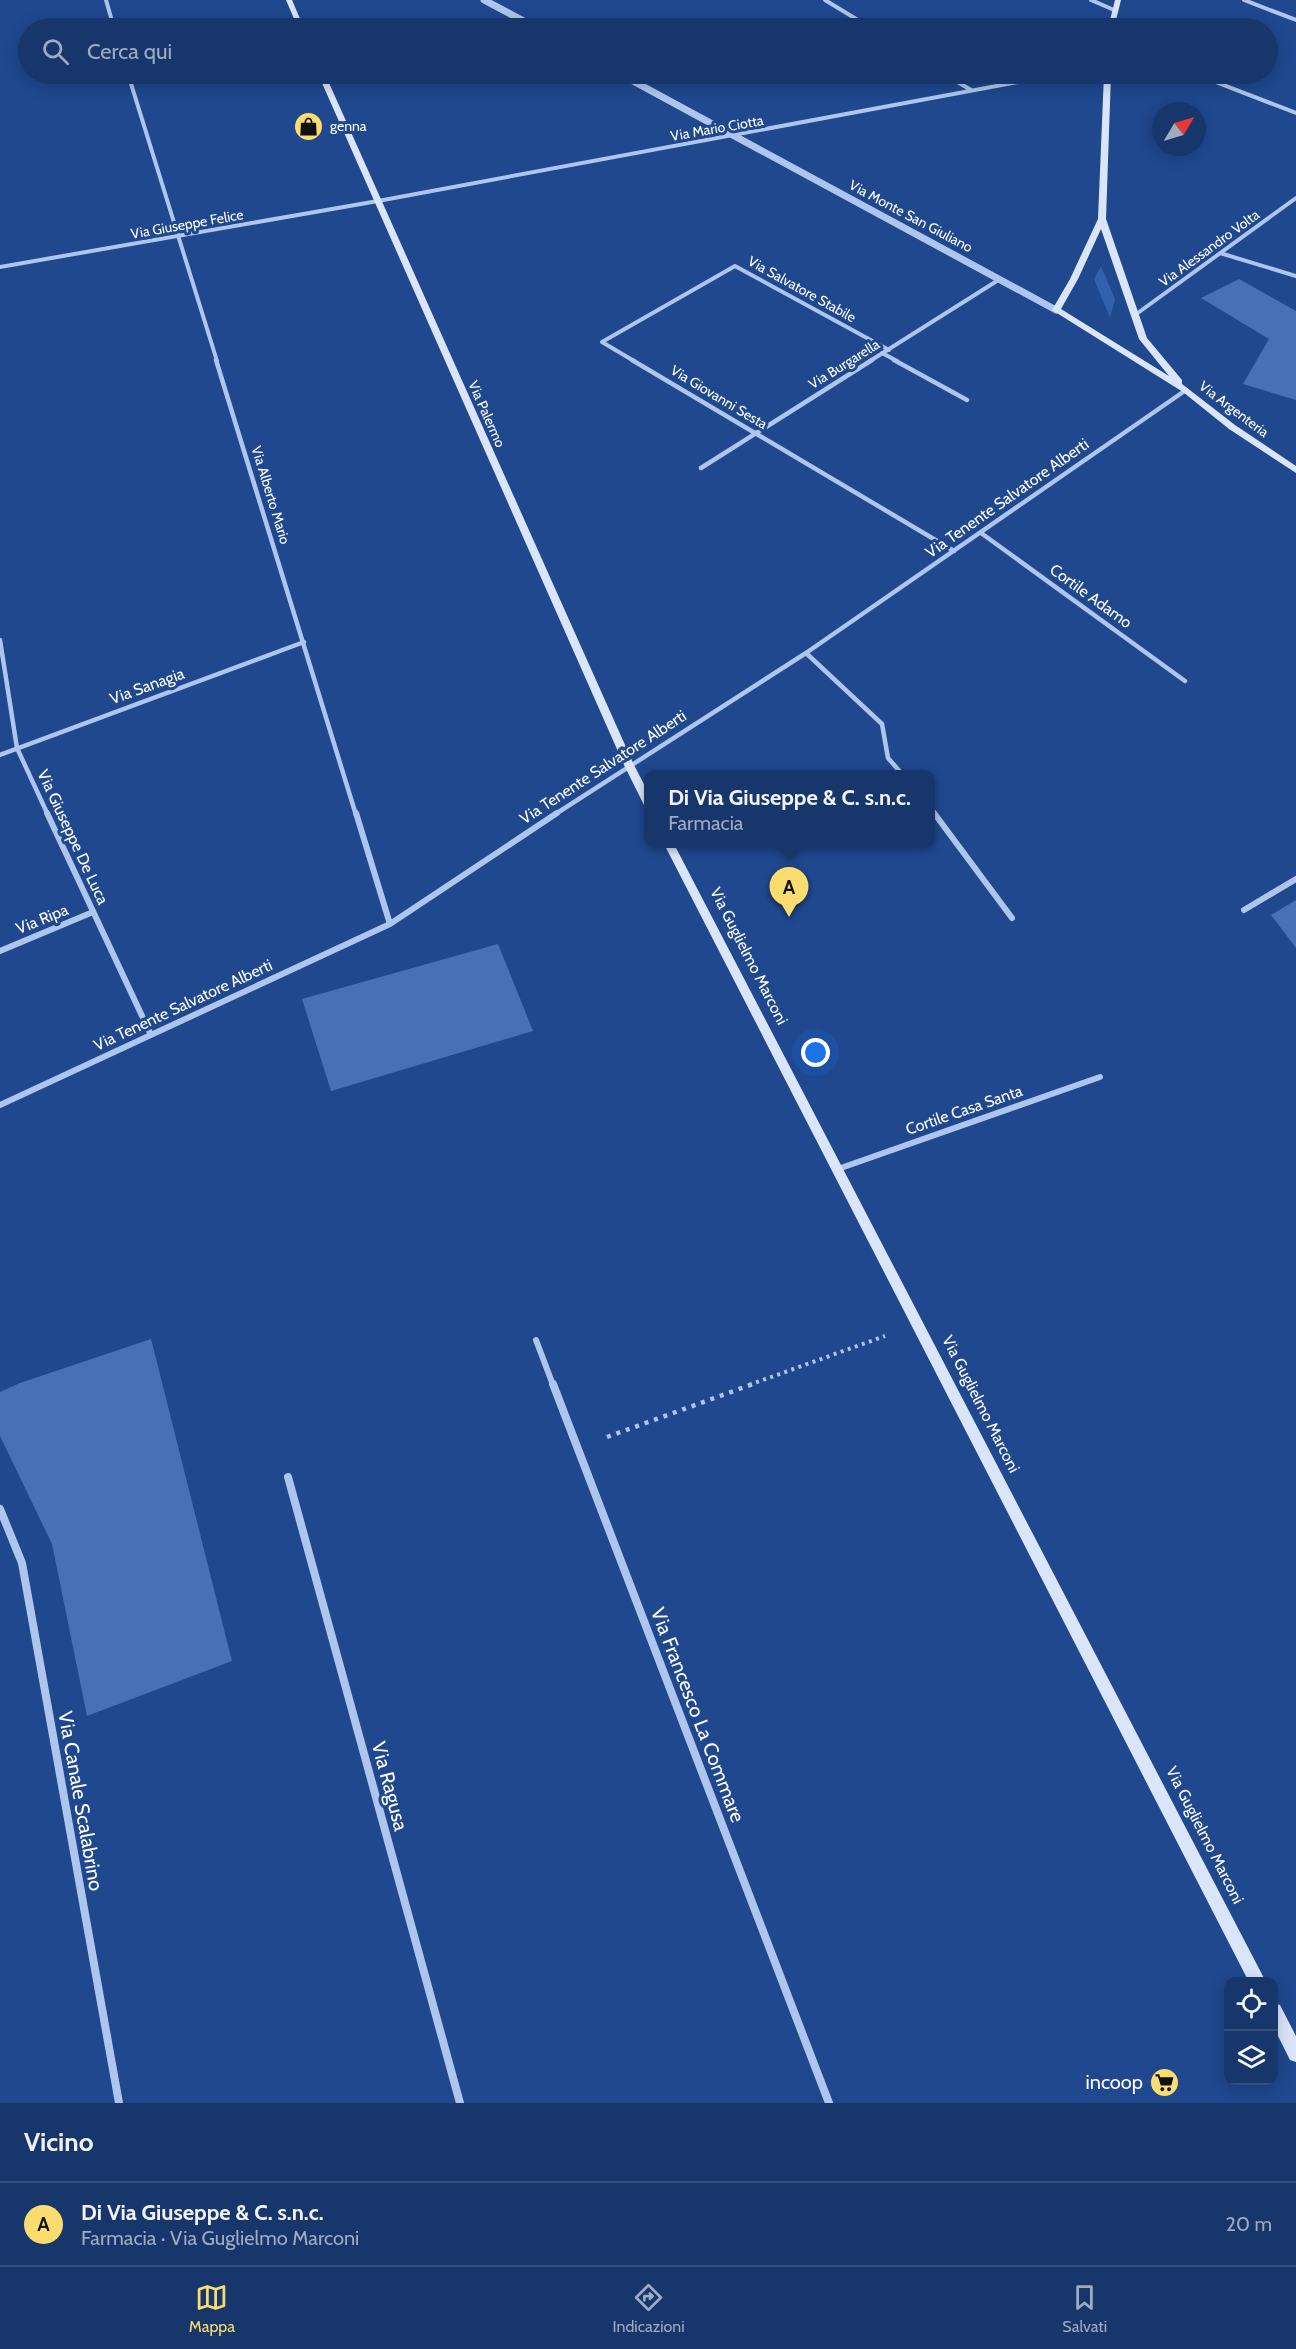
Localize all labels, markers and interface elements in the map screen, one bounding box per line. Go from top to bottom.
search box [18,18,1278,84]
icon: search [39,35,72,68]
text: Cerca qui [87,38,172,65]
north arrow [1152,102,1206,156]
shop icon: genna [293,110,325,142]
street label: Via Mario Ciotta [669,111,765,145]
place label: genna [330,117,367,135]
street label: Via Monte San Giuliano [846,176,976,256]
street label: Via Giuseppe Felice [129,205,245,243]
street label: Via Alessandro Volta [1155,205,1263,291]
street label: Via Salvatore Stabile [745,252,859,326]
street label: Via Burgarella [805,335,883,393]
street label: Via Giovanni Sesta [667,361,771,433]
street label: Via Argenteria [1196,377,1273,441]
street label: Via Palermo [464,378,510,451]
street label: Via Tenente Salvatore Alberti [922,434,1092,562]
street label: Via Alberto Mario [248,444,295,547]
street label: Cortile Adamo [1046,560,1136,632]
street label: Via Sanagia [107,664,187,708]
street label: Via Tenente Salvatore Alberti [516,706,690,828]
street label: Via Giuseppe De Luca [33,767,113,908]
popup [644,770,935,848]
text: Di Via Giuseppe & C. s.n.c. [668,784,911,811]
text: Farmacia [668,811,743,835]
pin: A [770,868,808,917]
street label: Via Guglielmo Marconi [706,884,792,1028]
street label: Via Ripa [13,900,71,938]
street label: Via Tenente Salvatore Alberti [91,955,275,1055]
your location [801,1038,830,1067]
street label: Cortile Casa Santa [903,1081,1025,1139]
street label: Via Guglielmo Marconi [938,1332,1024,1476]
street label: Via Francesco La Commare [646,1604,750,1826]
street label: Via Canale Scalabrino [53,1709,109,1893]
street label: Via Ragusa [367,1739,414,1834]
street label: Via Guglielmo Marconi [1162,1763,1248,1907]
map controls [1224,1977,1278,2085]
button: locate [1224,1977,1278,2031]
button: layers [1224,2031,1278,2085]
supermarket icon: incoop [1148,2066,1180,2098]
place label: incoop [1086,2070,1143,2094]
text: Vicino [24,2126,93,2158]
text: Di Via Giuseppe & C. s.n.c. [81,2199,324,2226]
text: A [37,2212,50,2236]
text: 20 m [1226,2212,1272,2236]
text: Farmacia · Via Guglielmo Marconi [81,2226,359,2250]
tab: Mappa [189,2281,235,2336]
tab: Indicazioni [613,2281,685,2336]
tab: Salvati [1062,2281,1107,2336]

